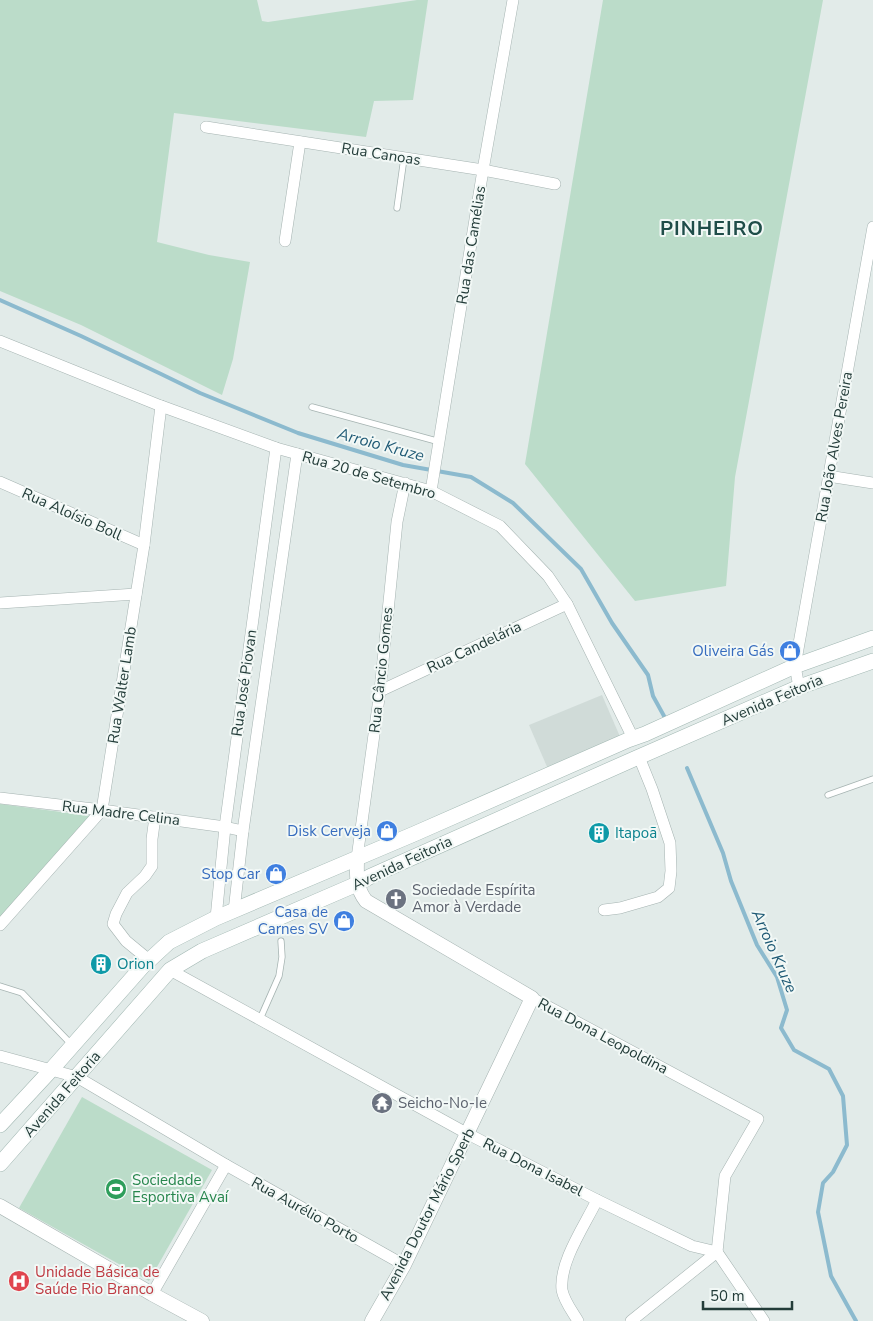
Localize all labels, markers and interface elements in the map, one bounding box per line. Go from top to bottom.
street label: Rua Canoas [340,138,422,170]
street label: Rua das Camélias [452,184,490,306]
district label: PINHEIRO [660,215,764,242]
street label: Rua João Alves Pereira [811,370,857,524]
water label: Arroio Kruze [334,423,427,467]
street label: Rua 20 de Setembro [300,446,438,504]
street label: Rua Aloísio Boll [19,483,126,545]
street label: Rua Câncio Gomes [364,606,398,734]
street label: Rua Candelária [423,616,525,678]
street label: Rua Walter Lamb [103,625,141,745]
street label: Rua José Piovan [227,628,261,738]
shop icon: Oliveira Gás [778,639,802,663]
place label: Oliveira Gás [692,641,774,661]
street label: Avenida Feitoria [718,670,826,730]
street label: Rua Madre Celina [61,796,181,830]
shop icon: Disk Cerveja [375,819,399,843]
place label: Disk Cerveja [287,821,371,841]
building icon: Itapoã [587,821,611,845]
place label: Itapoã [615,823,657,843]
street label: Avenida Feitoria [349,831,455,895]
shop icon: Stop Car [264,862,288,886]
place label: Stop Car [202,864,261,884]
place label: Sociedade Espírita Amor à Verdade [412,880,535,917]
church icon: Sociedade Espírita Amor à Verdade [384,887,408,911]
place label: Casa de Carnes SV [258,902,329,939]
water label: Arroio Kruze [746,905,802,997]
shop icon: Casa de Carnes SV [332,909,356,933]
building icon: Orion [89,952,113,976]
place label: Orion [117,954,154,974]
street label: Rua Dona Leopoldina [534,993,672,1079]
street label: Avenida Feitoria [19,1047,105,1141]
temple icon: Seicho-No-Ie [370,1091,394,1115]
place label: Seicho-No-Ie [398,1093,487,1113]
street label: Avenida Doutor Mário Sperb [375,1124,479,1304]
street label: Rua Dona Isabel [479,1133,587,1201]
place label: Sociedade Esportiva Avaí [132,1170,230,1207]
street label: Rua Aurélio Porto [248,1172,362,1248]
sports icon: Sociedade Esportiva Avaí [104,1177,128,1201]
place label: Unidade Básica de Saúde Rio Branco [35,1262,159,1299]
hospital icon: Unidade Básica de Saúde Rio Branco [7,1269,31,1293]
scale bar [703,1278,792,1310]
text: 50 m [710,1286,745,1306]

